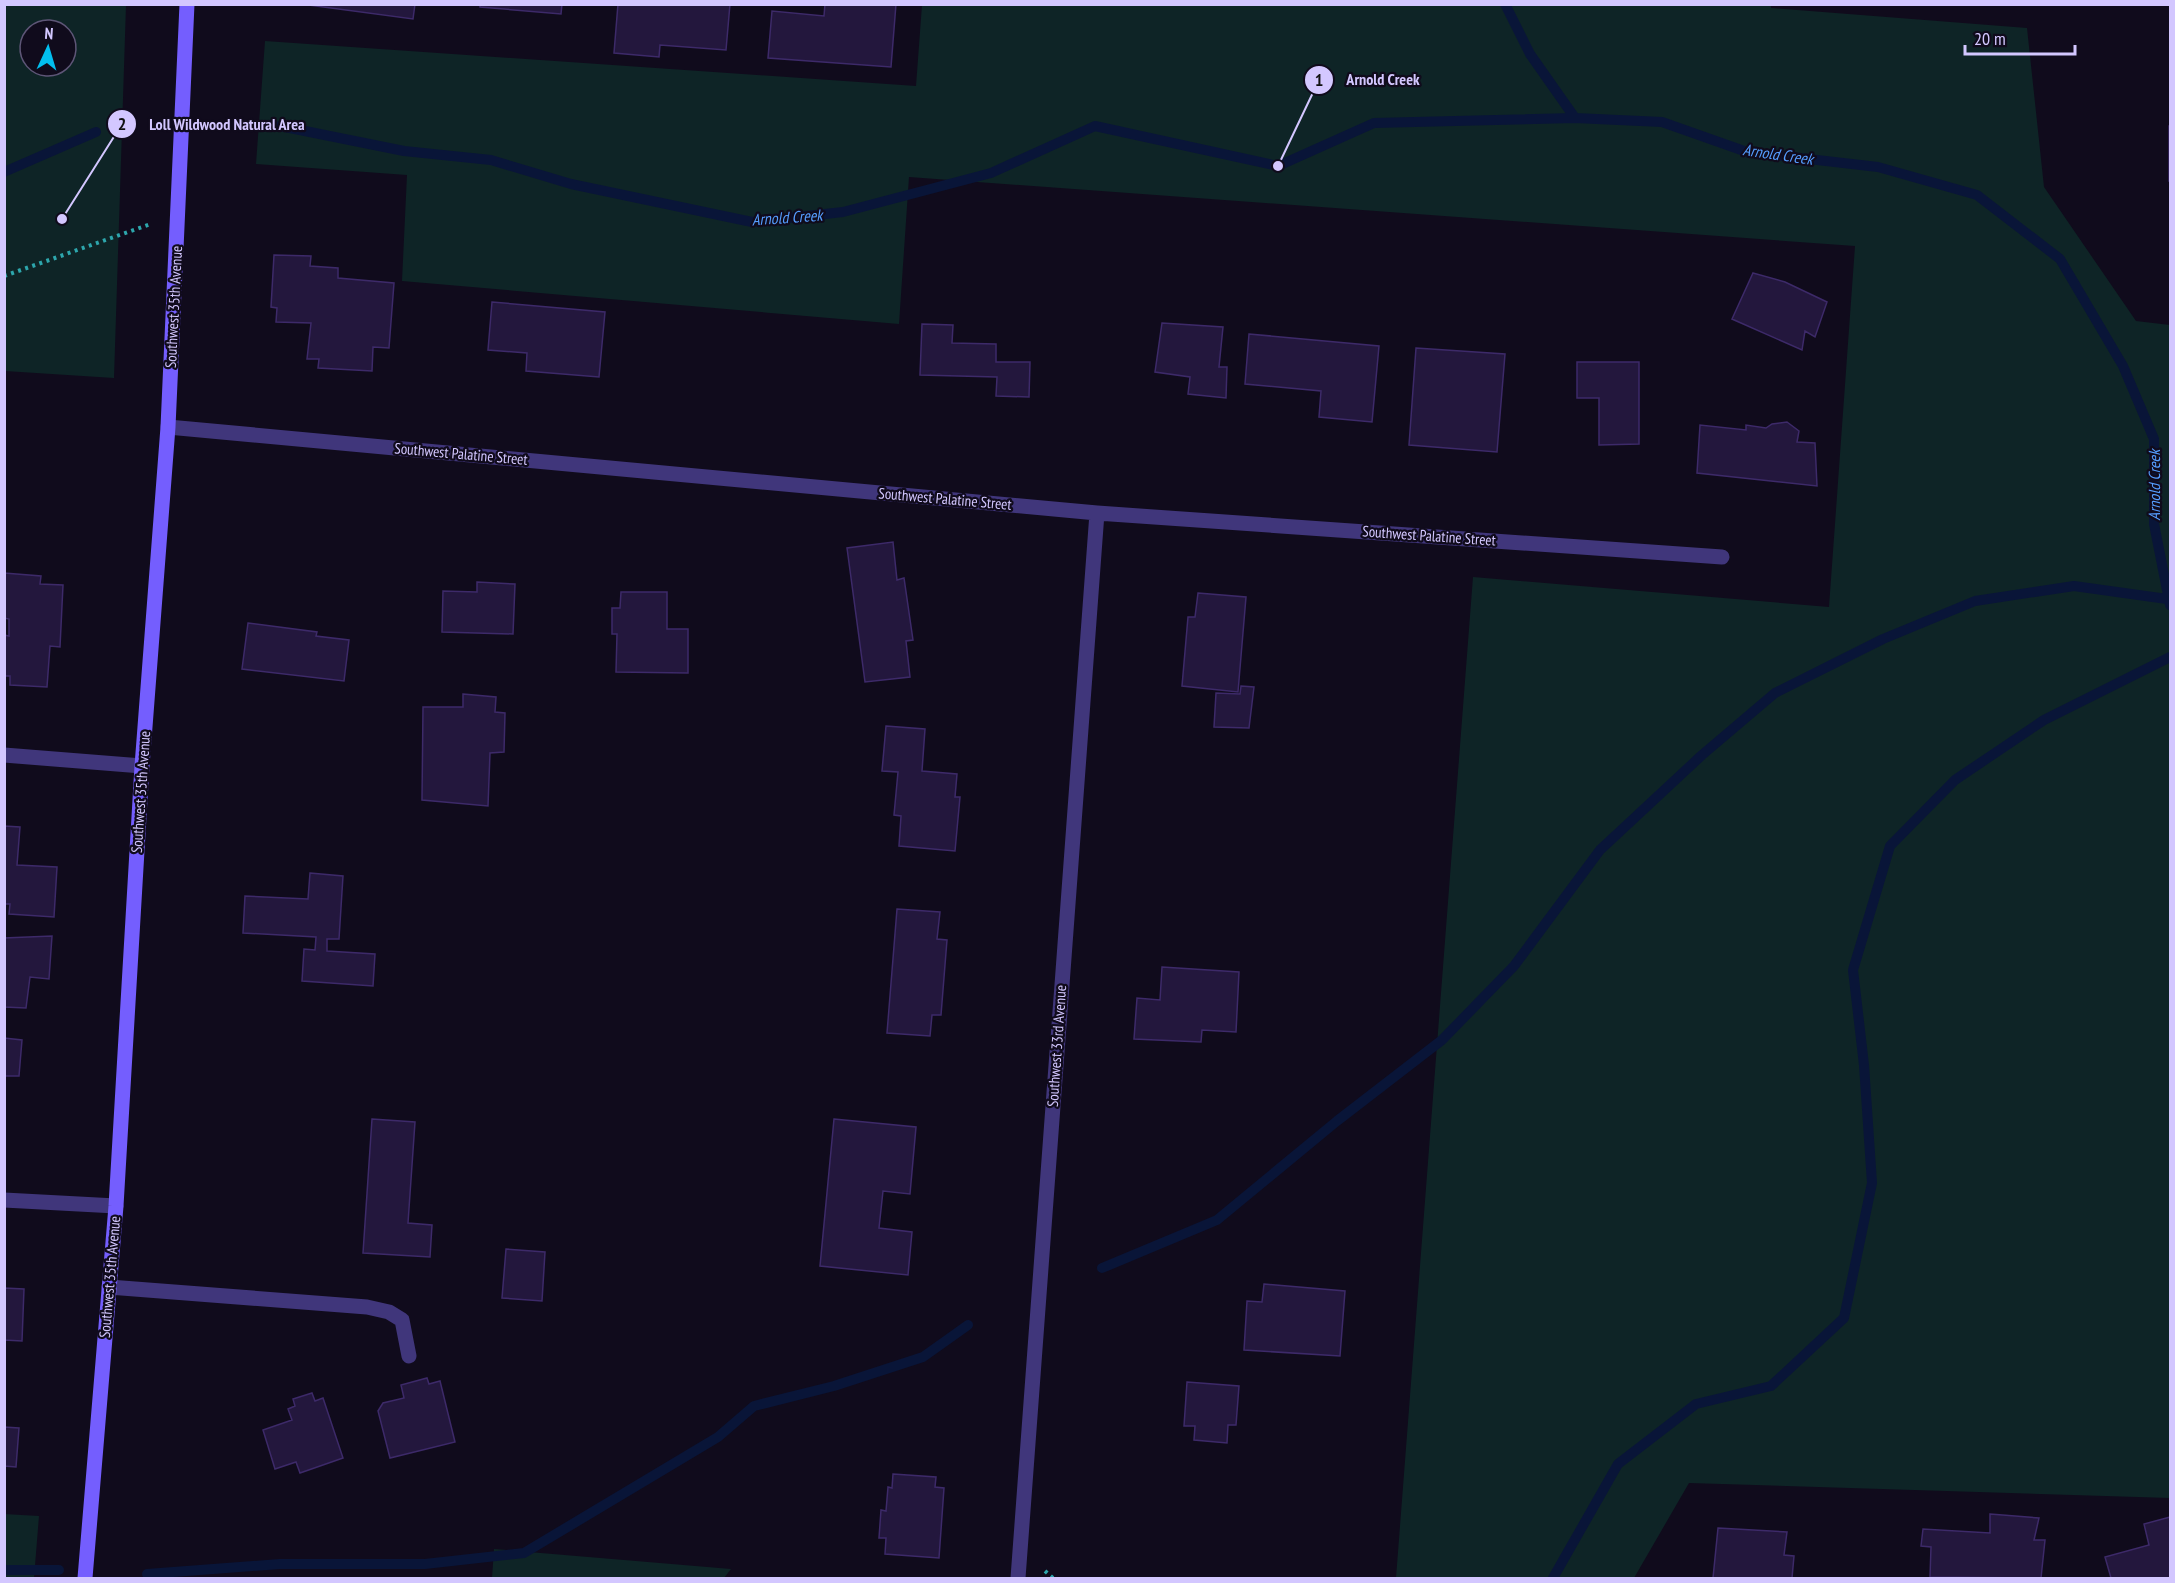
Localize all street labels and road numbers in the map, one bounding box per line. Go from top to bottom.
street label: Southwest 35th Avenue [161,245,186,369]
street label: Southwest Palatine Street [394,438,528,469]
street label: Southwest Palatine Street [878,483,1012,514]
street label: Southwest Palatine Street [1362,521,1496,550]
street label: Southwest 35th Avenue [127,730,154,854]
street label: Southwest 33rd Avenue [1043,984,1070,1108]
street label: Southwest 35th Avenue [95,1215,124,1339]

